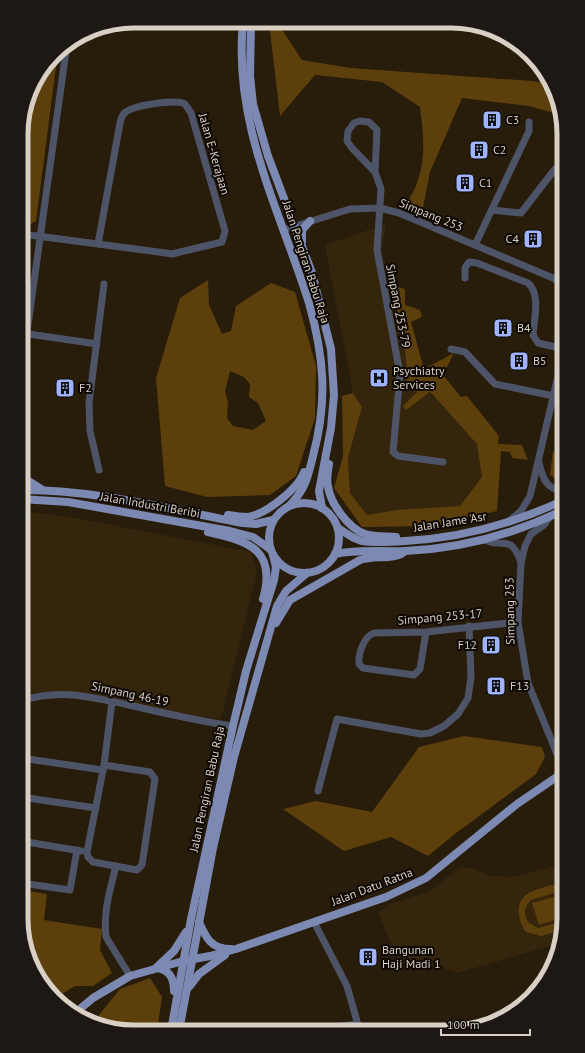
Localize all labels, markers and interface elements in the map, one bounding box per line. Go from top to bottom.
building icon: C3 [481,109,503,131]
street label: Jalan E-Kerajaan [195,110,233,196]
place label: C3 [506,112,519,127]
building icon: C2 [468,139,490,161]
place label: C2 [493,142,506,157]
building icon: C1 [454,172,476,194]
place label: C1 [479,175,492,190]
street label: Simpang 253 [397,195,465,234]
street label: Jalan Pengiran Babu Raja [279,198,333,325]
building icon: C4 [522,228,544,250]
place label: C4 [506,231,519,246]
street label: Simpang 253-79 [383,263,414,349]
building icon: B4 [492,317,514,339]
place label: B4 [517,320,531,335]
building icon: B5 [508,350,530,372]
place label: B5 [533,353,547,368]
place label: Psychiatry Services [393,363,445,392]
hospital icon: Psychiatry Services [368,367,390,389]
building icon: F2 [54,377,76,399]
place label: F2 [79,380,92,395]
street label: Jalan Industri Beribi [98,488,201,521]
street label: Jalan Jame 'Asr [411,508,487,535]
street label: Simpang 253 [501,577,518,645]
street label: Simpang 253-17 [397,605,483,628]
building icon: F12 [480,634,502,656]
place label: F12 [458,637,477,652]
building icon: F13 [485,675,507,697]
street label: Simpang 46-19 [90,678,170,709]
place label: F13 [510,678,529,693]
street label: Jalan Pengiran Babu Raja [186,725,227,854]
street label: Jalan Datu Ratna [328,864,415,909]
place label: Bangunan Haji Madi 1 [382,942,441,971]
building icon: Bangunan Haji Madi 1 [357,946,379,968]
scale bar [441,1011,530,1037]
text: 100 m [447,1017,480,1032]

